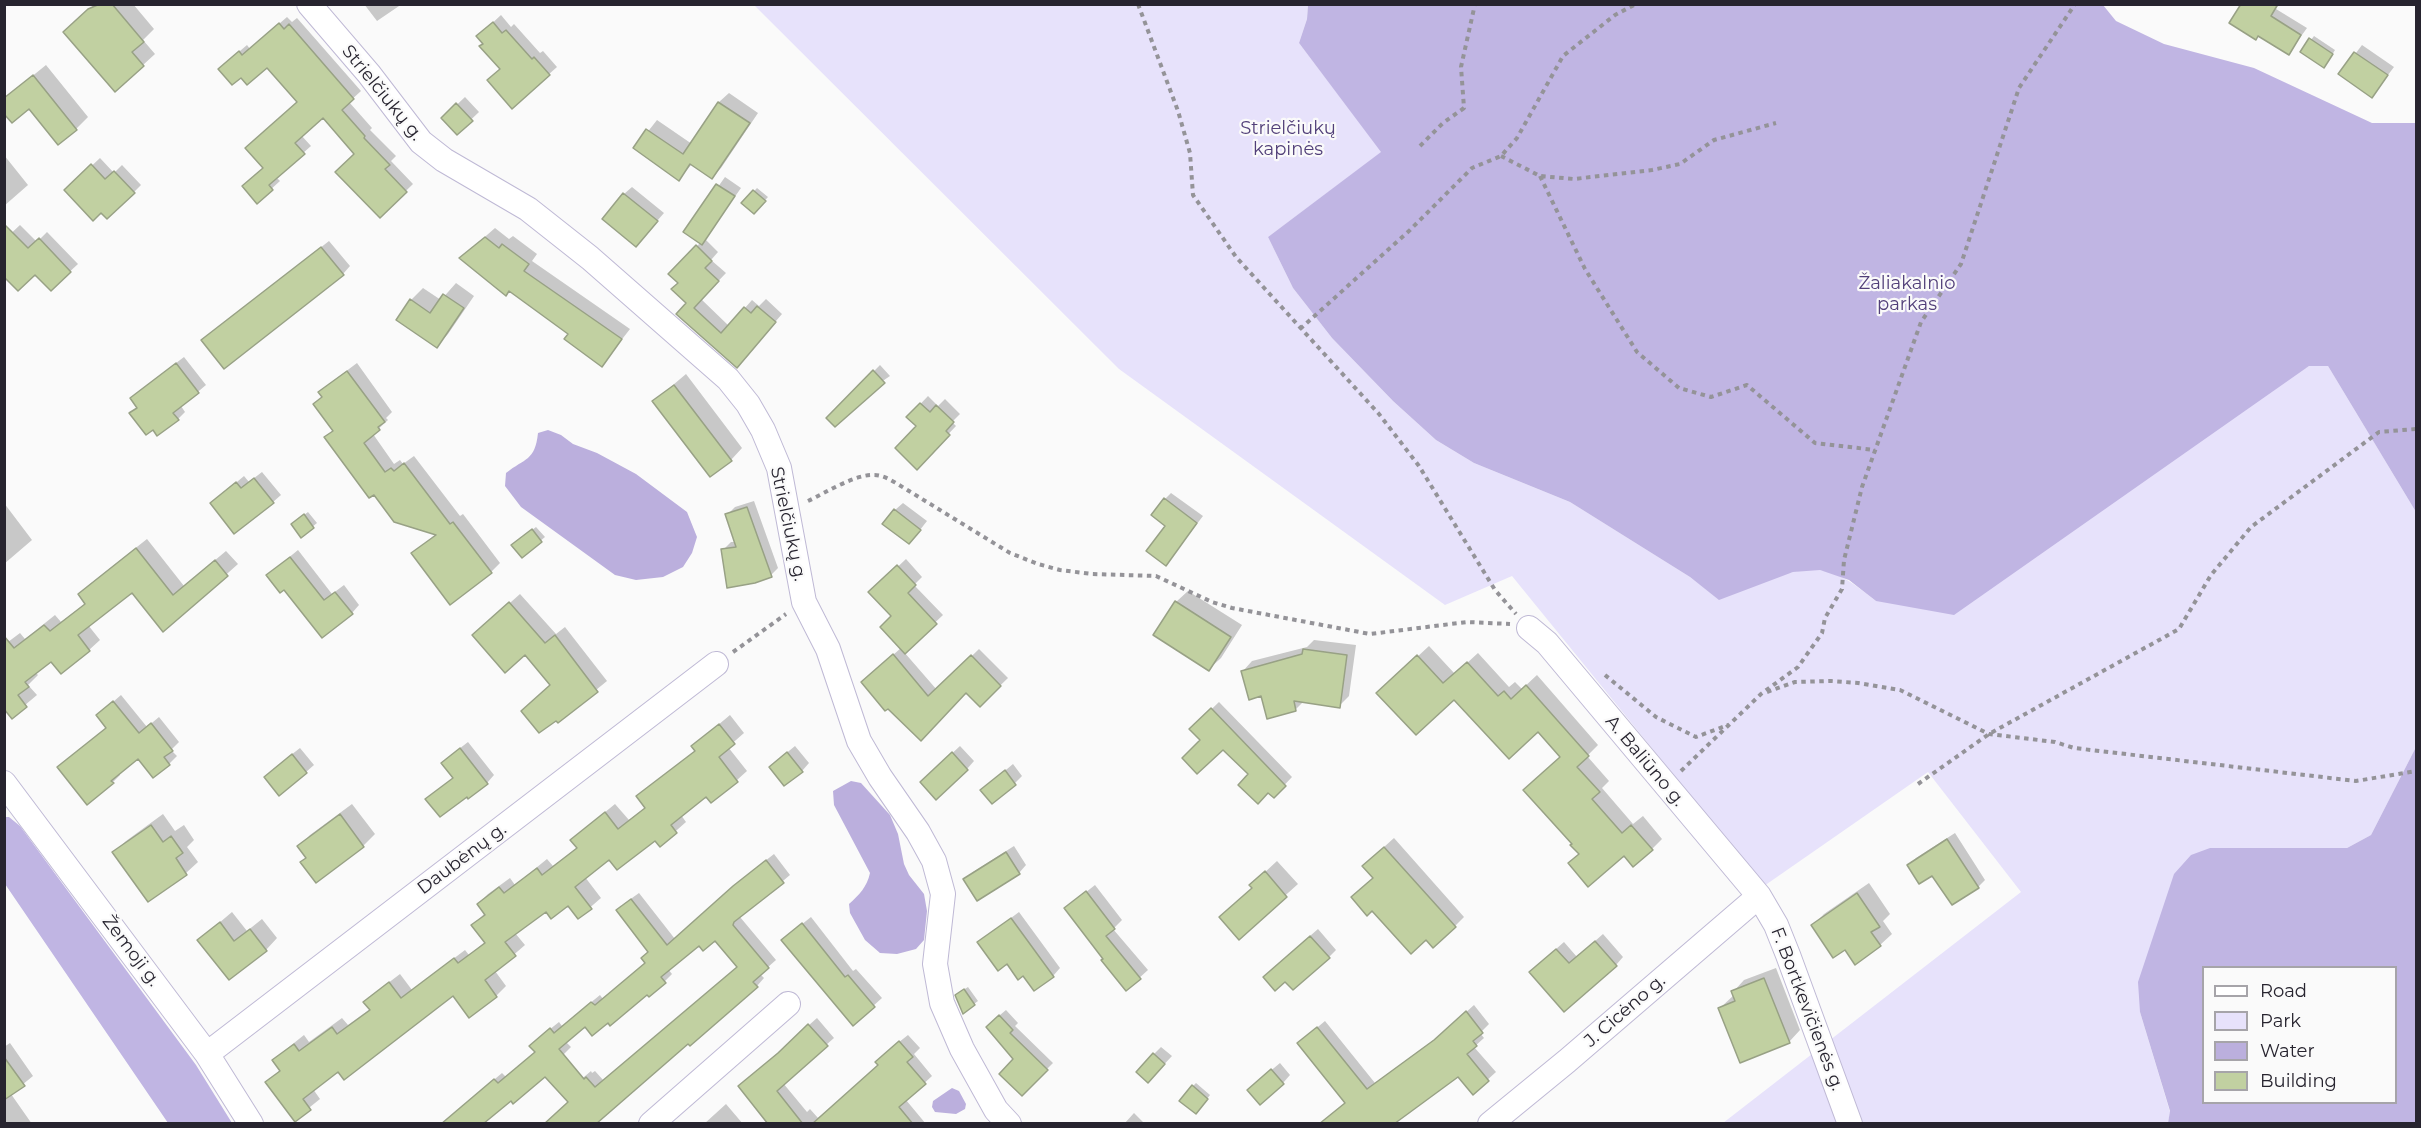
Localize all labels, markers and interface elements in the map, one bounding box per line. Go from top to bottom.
street label: Strielčiukų g. [337,41,427,145]
park label: Strielčiukų kapinės [1240,118,1336,160]
park label: Žaliakalnio parkas [1859,273,1955,316]
street label: Strielčiukų g. [765,465,811,583]
street label: A. Baliūno g. [1601,711,1689,811]
street label: Daubėnų g. [413,819,511,899]
street label: Žemoji g. [97,911,165,991]
street label: F. Bortkevičienės g. [1766,924,1848,1094]
legend [2202,966,2397,1104]
street label: J. Cicėno g. [1580,970,1670,1052]
text: Road [2260,980,2307,1002]
text: Park [2260,1010,2301,1032]
text: Water [2260,1040,2315,1062]
text: Building [2260,1070,2337,1092]

